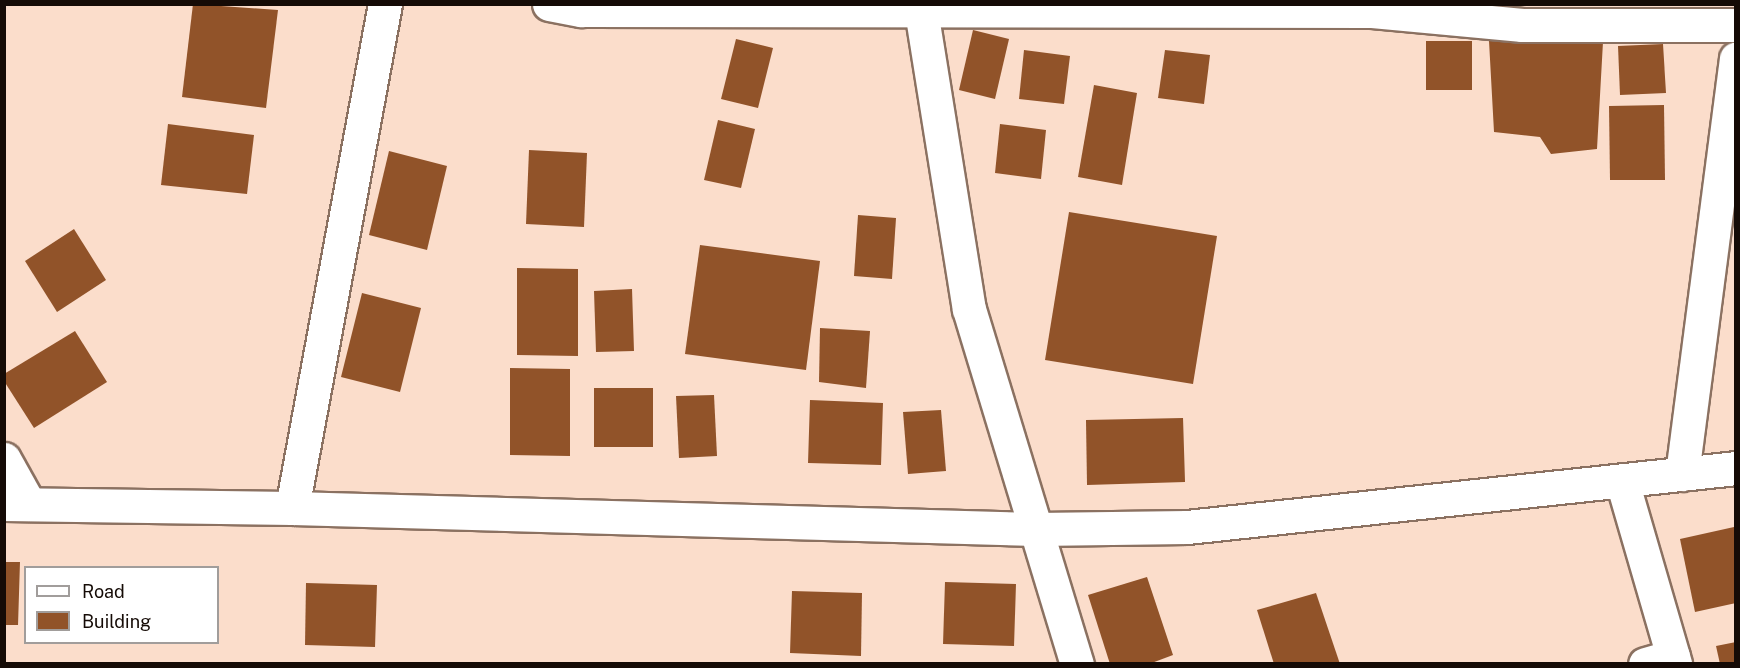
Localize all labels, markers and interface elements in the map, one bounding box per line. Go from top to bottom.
legend [24,566,219,644]
text: Road [82,581,125,602]
text: Building [82,611,151,632]

